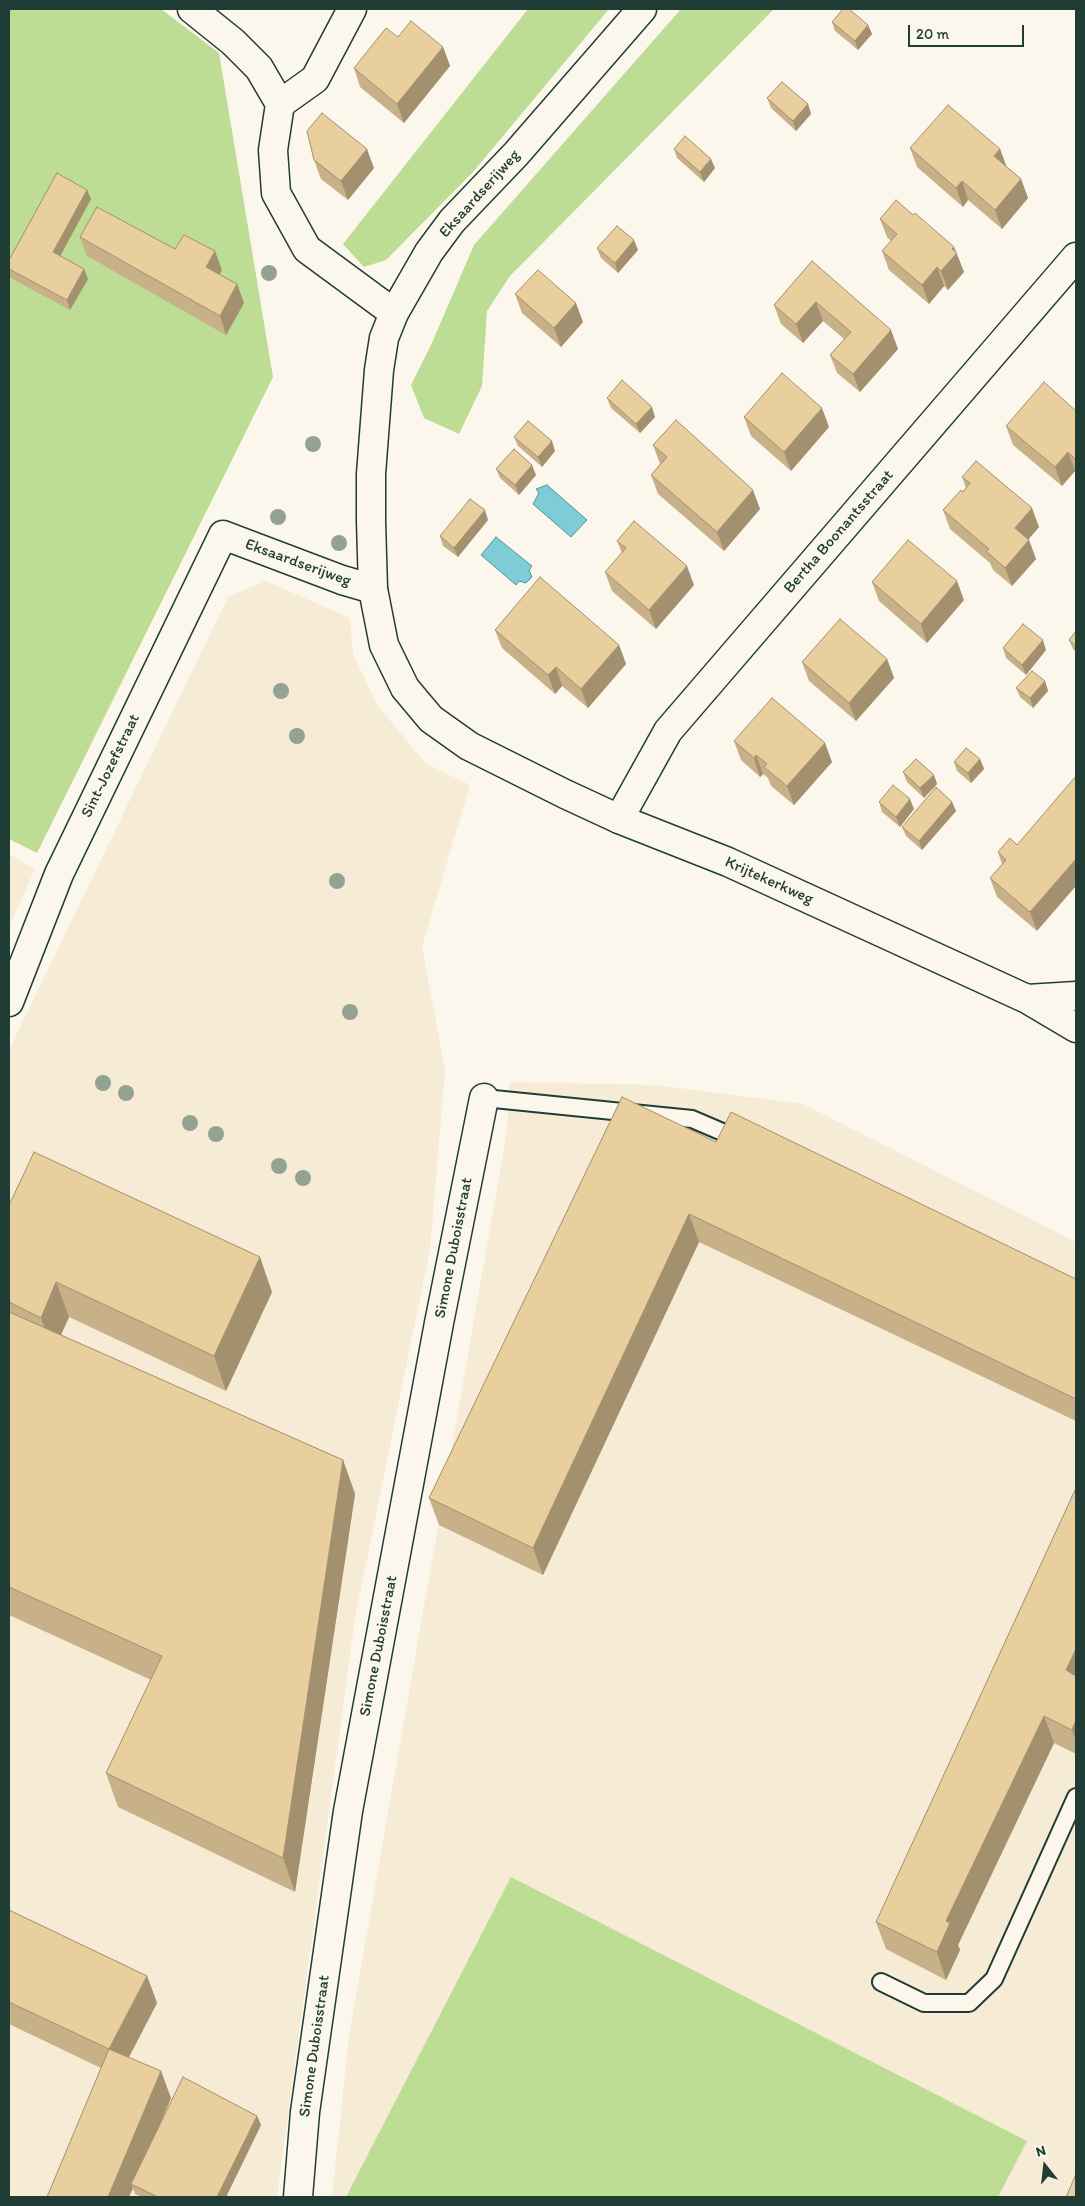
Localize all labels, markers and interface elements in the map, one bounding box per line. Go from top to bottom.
scale bar [910,15,1026,47]
text: 20 m [916,25,949,43]
street label: Eksaardserijweg [436,146,524,242]
street label: Bertha Boonantsstraat [780,466,898,598]
street label: Eksaardserijweg [242,535,354,591]
street label: Sint-Jozefstraat [78,711,144,821]
street label: Krijtekerkweg [722,853,816,909]
street label: Simone Duboisstraat [431,1176,477,1320]
street label: Simone Duboisstraat [356,1574,402,1718]
street label: Simone Duboisstraat [296,1974,334,2118]
north arrow [1020,2141,1070,2191]
text: N [1034,2142,1048,2161]

